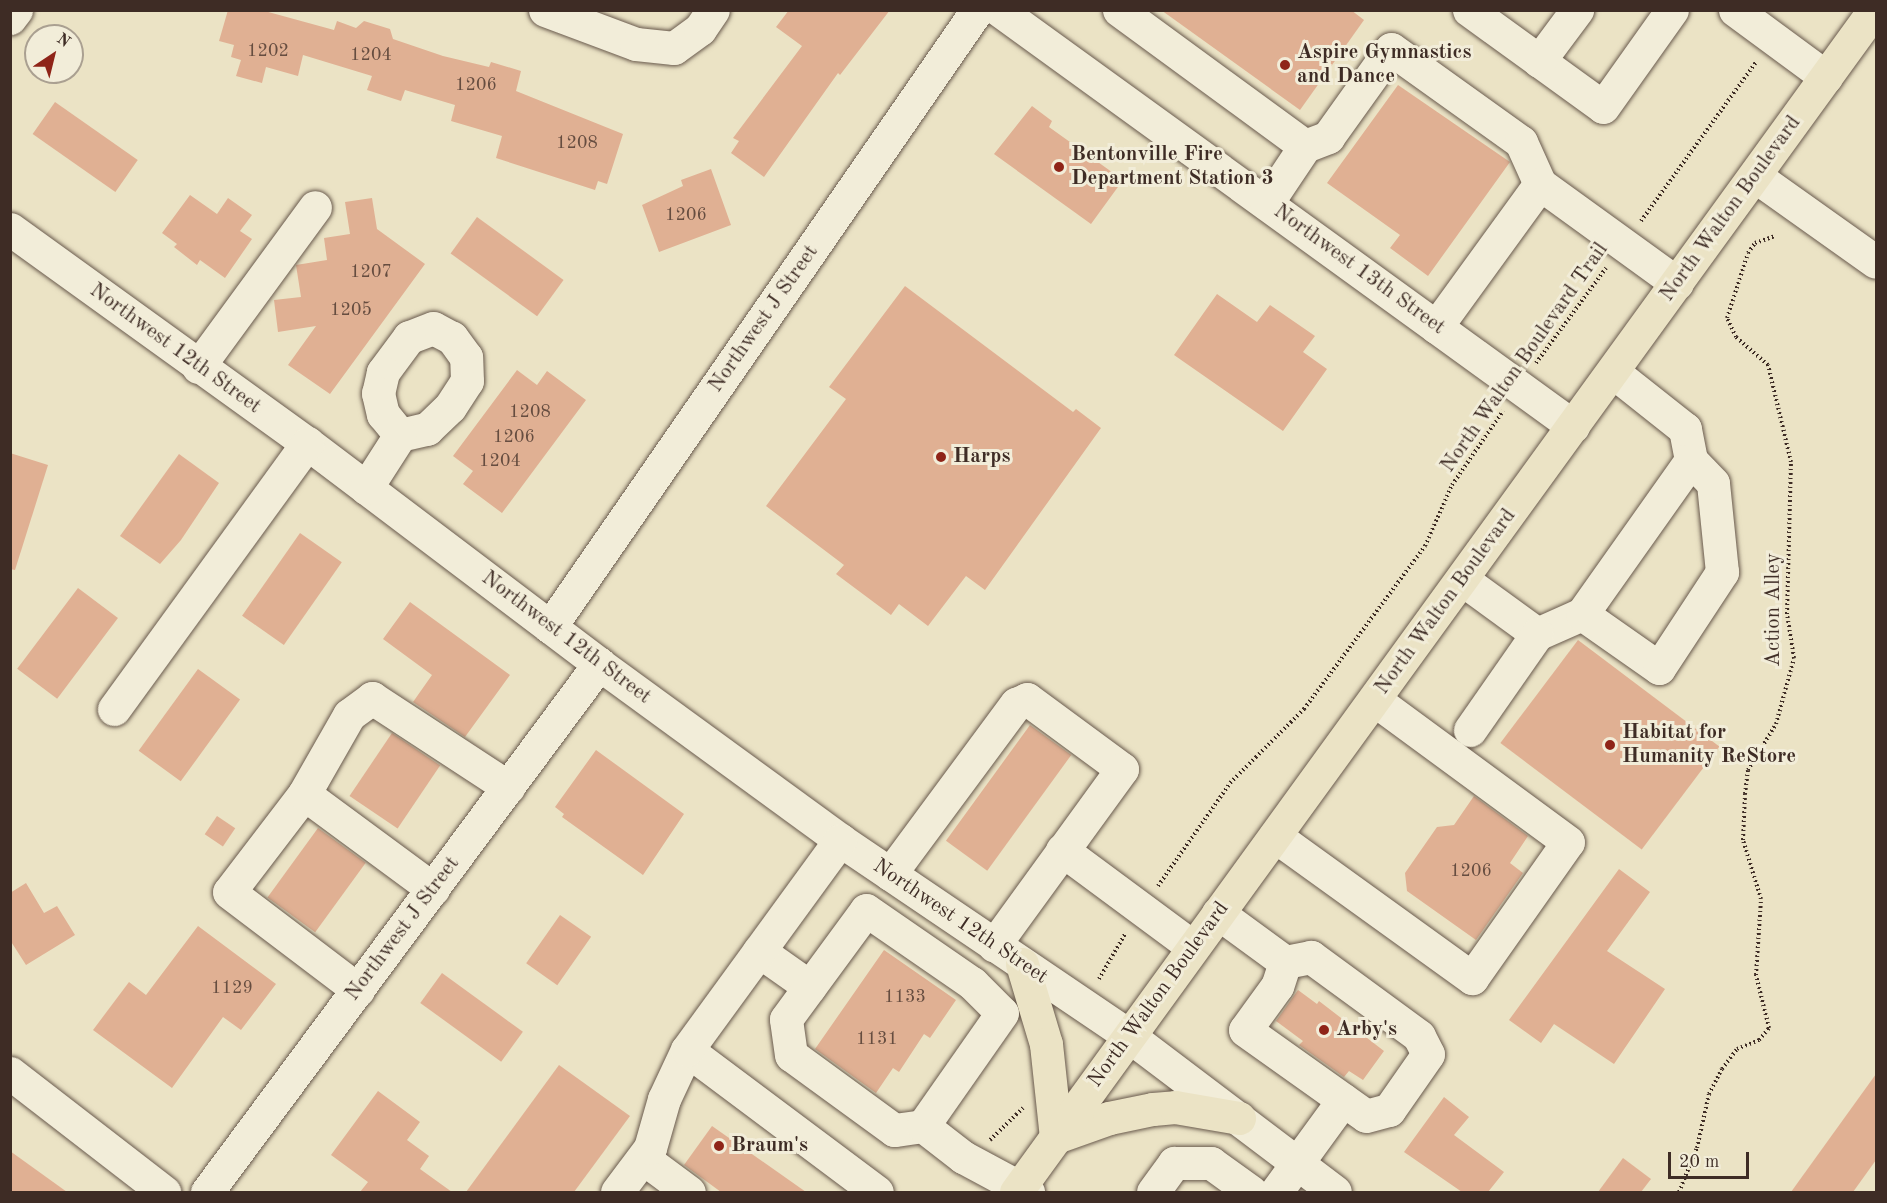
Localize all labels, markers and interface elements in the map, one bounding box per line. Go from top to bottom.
north arrow [24,24,84,84]
text: N [54,31,73,51]
house number: 1202 [247,40,289,62]
place label: Aspire Gymnastics and Dance [1297,40,1471,90]
house number: 1204 [350,44,392,66]
marker: Aspire Gymnastics and Dance [1278,58,1292,72]
house number: 1206 [455,74,497,96]
street label: North Walton Boulevard [1655,111,1807,307]
house number: 1208 [556,132,598,154]
place label: Bentonville Fire Department Station 3 [1071,142,1274,192]
marker: Bentonville Fire Department Station 3 [1052,160,1066,174]
street label: Northwest 13th Street [1268,199,1450,341]
house number: 1206 [665,204,707,226]
street label: North Walton Boulevard Trail [1436,238,1614,478]
street label: Northwest J Street [704,240,824,398]
house number: 1207 [350,261,392,283]
street label: Northwest 12th Street [84,278,266,420]
house number: 1205 [330,299,372,321]
house number: 1208 [509,401,551,423]
house number: 1206 [493,426,535,448]
place label: Harps [953,444,1011,470]
house number: 1204 [479,450,521,472]
marker: Harps [934,450,948,464]
street label: North Walton Boulevard [1370,504,1522,700]
street label: Action Alley [1761,553,1787,667]
street label: Northwest 12th Street [476,566,656,710]
place label: Habitat for Humanity ReStore [1622,720,1796,770]
marker: Habitat for Humanity ReStore [1603,738,1617,752]
street label: Northwest J Street [341,852,465,1006]
street label: Northwest 12th Street [868,854,1052,990]
house number: 1206 [1450,860,1492,882]
street label: North Walton Boulevard [1083,897,1235,1093]
house number: 1129 [211,977,253,999]
house number: 1133 [884,986,926,1008]
place label: Arby's [1336,1017,1397,1043]
marker: Arby's [1317,1023,1331,1037]
house number: 1131 [856,1028,898,1050]
place label: Braum's [731,1133,808,1159]
marker: Braum's [712,1139,726,1153]
scale bar [1671,1140,1752,1178]
text: 20 m [1679,1153,1719,1171]

